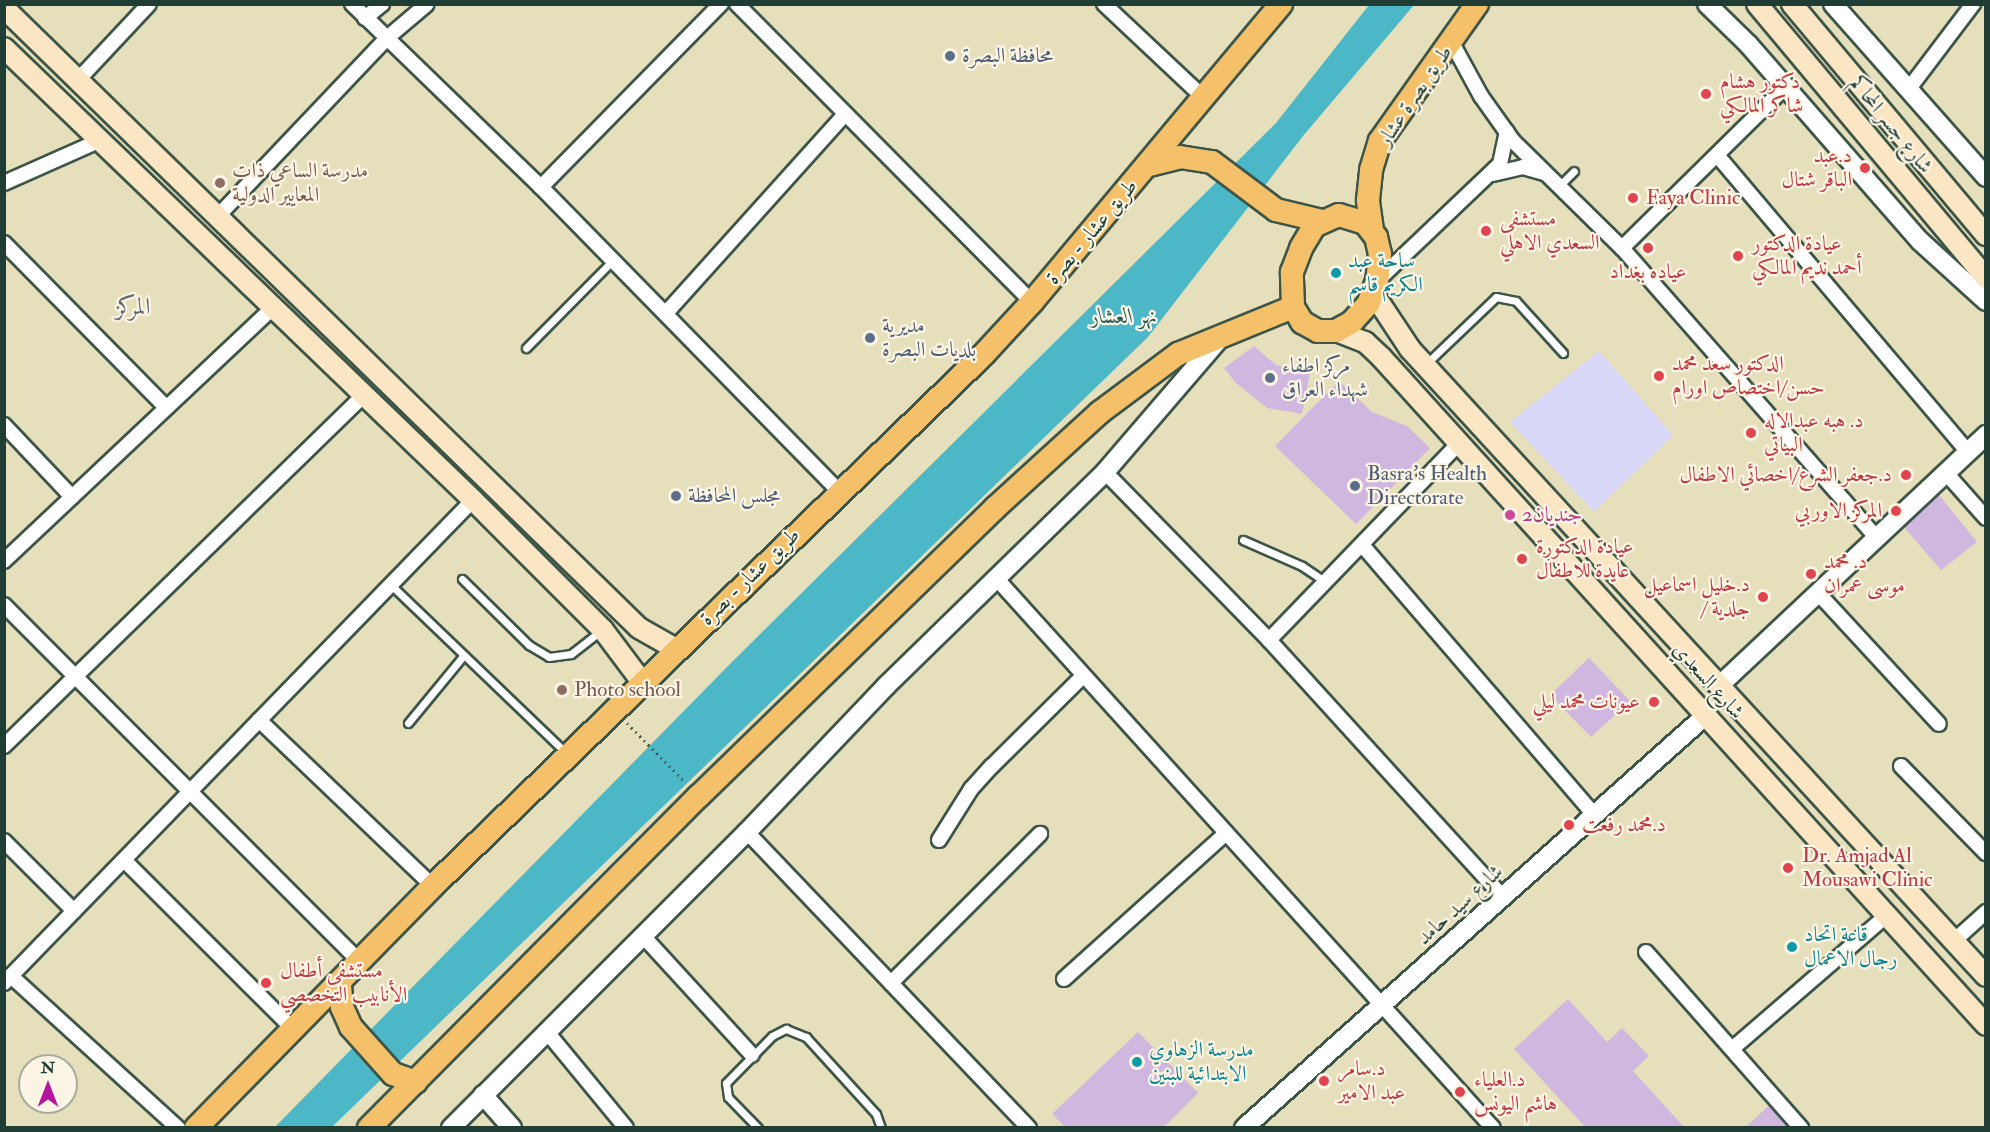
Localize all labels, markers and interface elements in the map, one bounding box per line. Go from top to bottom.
street label: طريق بصرة عشار [1372,41,1458,151]
place label: محافظة البصرة [962,43,1053,69]
marker: محافظة البصرة [943,49,957,63]
place label: دكتور هشام شاكر المالكي [1720,69,1803,119]
street label: شارع جسر المحاكم [1844,71,1938,179]
marker: دكتور هشام شاكر المالكي [1697,85,1715,103]
place label: د.عبد الباقر شتال [1781,143,1852,193]
place label: مدرسة الساعي ذات المعايير الدولية [232,158,368,208]
marker: د.عبد الباقر شتال [1856,159,1874,177]
street label: طريق عشار - بصرة [1041,174,1143,290]
marker: مدرسة الساعي ذات المعايير الدولية [213,176,227,190]
place label: Faya Clinic [1646,185,1740,211]
marker: Faya Clinic [1624,189,1642,207]
place label: مستشفى السعدي الاهلي [1500,206,1600,256]
marker: مستشفى السعدي الاهلي [1477,222,1495,240]
place label: عيادة الدكتور أحمد نديم المالكي [1752,231,1862,281]
marker: عياده بغداد [1639,239,1657,257]
marker: عيادة الدكتور أحمد نديم المالكي [1729,247,1747,265]
place label: ساحة عبد الكريم قاسم [1348,248,1423,298]
place label: عياده بغداد [1609,259,1687,285]
marker: ساحة عبد الكريم قاسم [1329,266,1343,280]
district label: المركز [115,293,151,321]
water label: نهر العشار [1091,304,1157,330]
place label: مديرية بلديات البصرة [882,313,976,363]
marker: مديرية بلديات البصرة [863,331,877,345]
place label: الدكتور سعد محمد حسن/اختصاص اورام [1672,351,1825,401]
place label: مركز اطفاء شهداء العراق [1282,353,1368,403]
marker: الدكتور سعد محمد حسن/اختصاص اورام [1650,367,1668,385]
marker: مركز اطفاء شهداء العراق [1263,371,1277,385]
place label: د. هبه عبدالاله البياتي [1764,408,1863,458]
marker: د. هبه عبدالاله البياتي [1742,424,1760,442]
place label: Basra's Health Directorate [1367,461,1487,511]
place label: د.جعفر الشرع/اخصائي الاطفال [1679,462,1892,488]
marker: د.جعفر الشرع/اخصائي الاطفال [1897,466,1915,484]
marker: Basra's Health Directorate [1348,479,1362,493]
place label: مجلس المحافظة [688,483,780,509]
marker: مجلس المحافظة [669,489,683,503]
place label: المركز الاوربي [1795,498,1882,524]
place label: جنديان2 [1522,502,1582,528]
marker: المركز الاوربي [1887,502,1905,520]
marker: جنديان2 [1503,508,1517,522]
street label: طريق عشار - بصرة [695,523,805,631]
place label: عيادة الدكتورة عايدة للاطفال [1536,534,1634,584]
place label: د. محمد موسى عمران [1824,549,1905,599]
marker: عيادة الدكتورة عايدة للاطفال [1513,550,1531,568]
marker: د. محمد موسى عمران [1802,565,1820,583]
place label: د.خليل اسماعيل / جلدية [1644,572,1750,622]
marker: د.خليل اسماعيل / جلدية [1754,588,1772,606]
street label: شارع السعدي [1667,637,1749,725]
place label: Photo school [574,677,681,703]
marker: Photo school [555,683,569,697]
place label: عيونات محمد ليلي [1533,689,1640,715]
marker: عيونات محمد ليلي [1645,693,1663,711]
place label: د.محمد رفعت [1582,812,1666,838]
marker: د.محمد رفعت [1560,816,1578,834]
place label: Dr. Amjad Al Mousawi Clinic [1802,843,1933,893]
marker: Dr. Amjad Al Mousawi Clinic [1779,859,1797,877]
street label: شارع سيد حامد [1412,860,1508,950]
place label: قاعة اتحاد رجال الاعمال [1804,922,1897,972]
marker: قاعة اتحاد رجال الاعمال [1785,940,1799,954]
place label: مستشفى أطفال الأنابيب التخصصي [280,958,407,1008]
marker: مستشفى أطفال الأنابيب التخصصي [257,974,275,992]
place label: مدرسة الزهاوي اﻻبتدائية للبنين [1149,1037,1254,1087]
north arrow [18,1054,78,1114]
marker: مدرسة الزهاوي اﻻبتدائية للبنين [1130,1055,1144,1069]
place label: د.سامر عبد الامير [1338,1056,1405,1106]
text: N [41,1058,55,1078]
place label: د.العلياء هاشم اليونس [1474,1067,1557,1117]
marker: د.سامر عبد الامير [1315,1072,1333,1090]
marker: د.العلياء هاشم اليونس [1451,1083,1469,1101]

